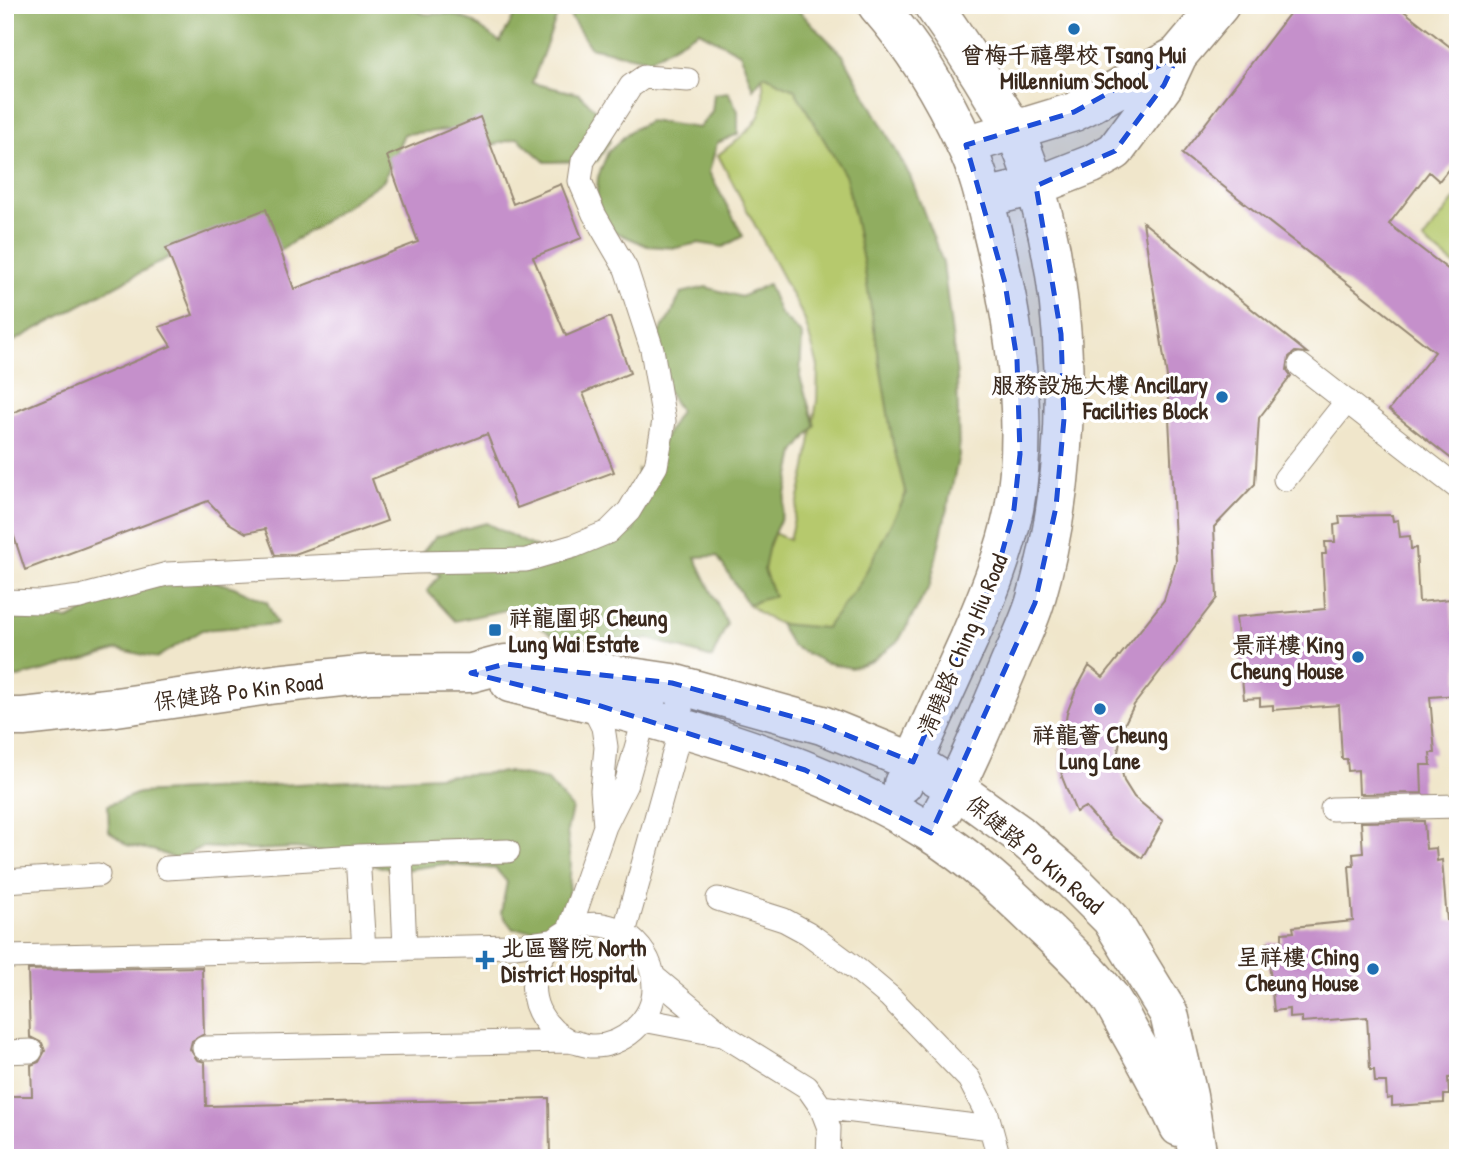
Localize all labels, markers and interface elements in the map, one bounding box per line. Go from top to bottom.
marker: 曾梅千禧學校 Tsang Mui Millennium School [1066,21,1082,37]
place label: 曾梅千禧學校 Tsang Mui Millennium School [961,39,1187,96]
place label: 服務設施大樓 Ancillary Facilities Block [992,369,1208,426]
marker: 服務設施大樓 Ancillary Facilities Block [1214,389,1230,405]
street label: 清曉路 Ching Hiu Road [909,549,1015,741]
place label: 祥龍圍邨 Cheung Lung Wai Estate [509,602,668,660]
marker: 祥龍圍邨 Cheung Lung Wai Estate [487,622,503,638]
place label: 景祥樓 King Cheung House [1230,629,1345,687]
marker: 景祥樓 King Cheung House [1350,649,1366,665]
street label: 保健路 Po Kin Road [152,665,325,717]
marker: 祥龍薈 Cheung Lung Lane [1092,701,1108,717]
place label: 祥龍薈 Cheung Lung Lane [1032,719,1168,777]
street label: 保健路 Po Kin Road [960,787,1110,921]
place label: 北區醫院 North District Hospital [501,932,647,990]
place label: 呈祥樓 Ching Cheung House [1237,941,1360,999]
marker: 北區醫院 North District Hospital [475,950,495,970]
marker: 呈祥樓 Ching Cheung House [1365,961,1381,977]

